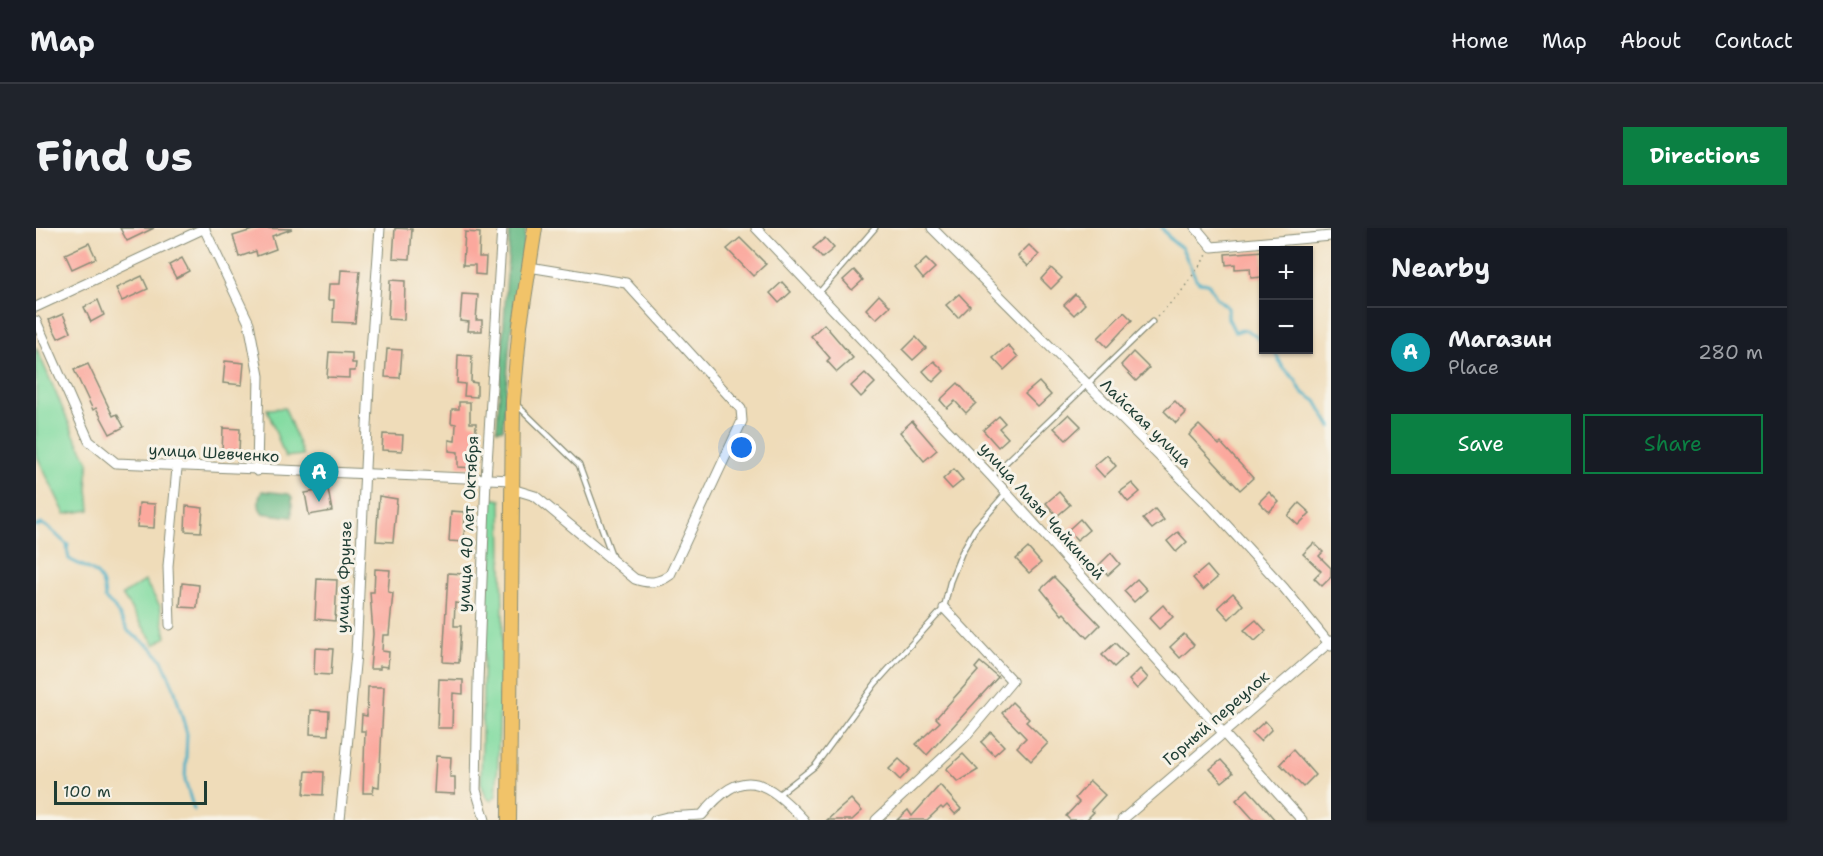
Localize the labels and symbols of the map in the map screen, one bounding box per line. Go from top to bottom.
street label: Лайская улица [1096,374,1196,472]
your location [727,433,756,462]
street label: улица 40 лет Октября [453,435,483,613]
street label: улица Лизы Чайкиной [975,438,1109,584]
street label: улица Шевченко [148,439,280,467]
pin: A [300,452,338,502]
street label: улица Фрунзе [332,520,356,634]
street label: Горный переулок [1158,666,1274,770]
scale bar [54,778,207,806]

